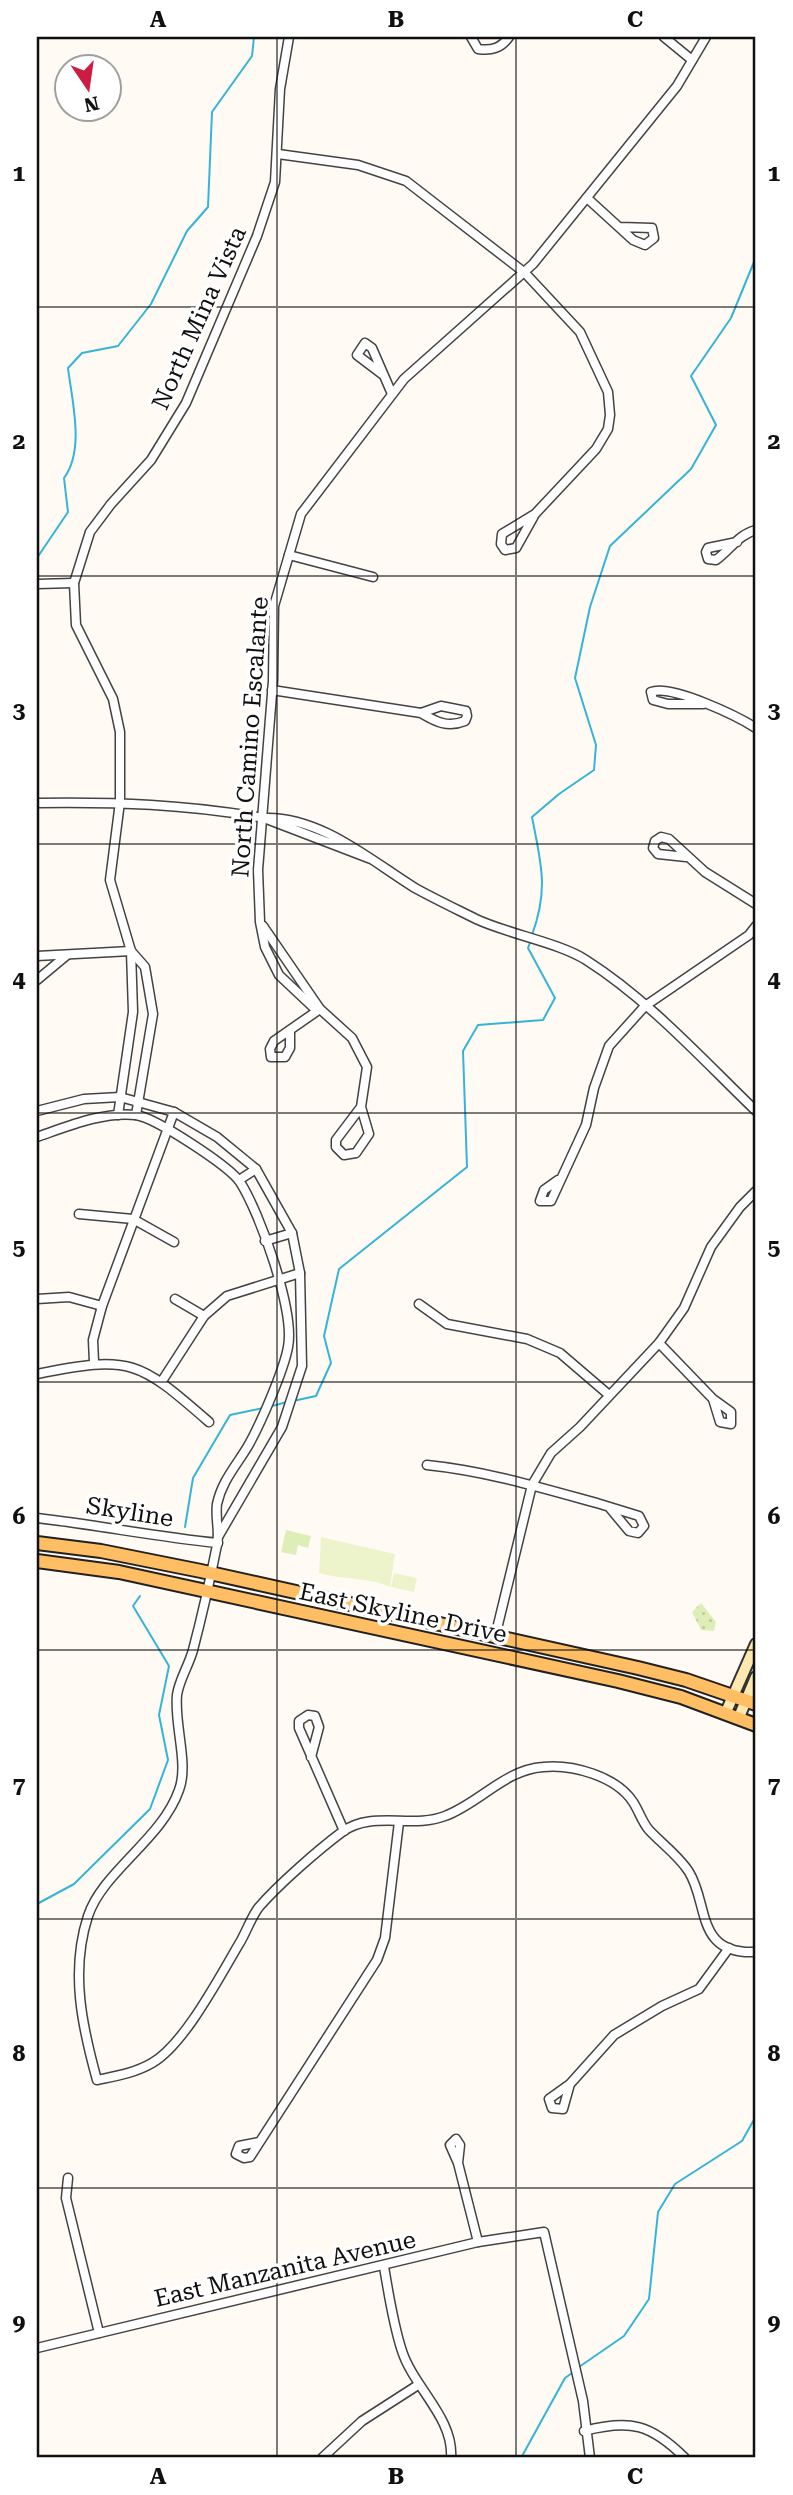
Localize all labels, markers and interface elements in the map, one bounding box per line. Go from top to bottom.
text: A [150,6,167,33]
text: B [388,6,404,33]
text: C [627,6,643,33]
north arrow [52,52,122,122]
text: N [82,91,101,117]
text: 1 [13,160,26,187]
text: 1 [768,160,781,187]
street label: North Mina Vista [146,222,252,414]
text: 2 [13,428,25,455]
text: 2 [768,428,780,455]
street label: North Camino Escalante [226,596,274,878]
text: 3 [13,697,26,724]
text: 3 [768,697,781,724]
text: 4 [13,966,26,993]
text: 4 [768,966,781,993]
text: 5 [13,1234,26,1261]
text: 5 [768,1234,781,1261]
street label: Skyline [84,1491,176,1533]
text: 6 [13,1503,26,1530]
text: 6 [768,1503,781,1530]
street label: East Skyline Drive [297,1577,509,1649]
text: 7 [13,1772,26,1799]
text: 7 [768,1772,781,1799]
text: 8 [13,2040,26,2067]
text: 8 [768,2040,781,2067]
street label: East Manzanita Avenue [152,2225,418,2313]
text: 9 [13,2309,26,2336]
text: 9 [768,2309,781,2336]
text: A [150,2463,167,2490]
text: B [388,2463,404,2490]
text: C [627,2463,643,2490]

